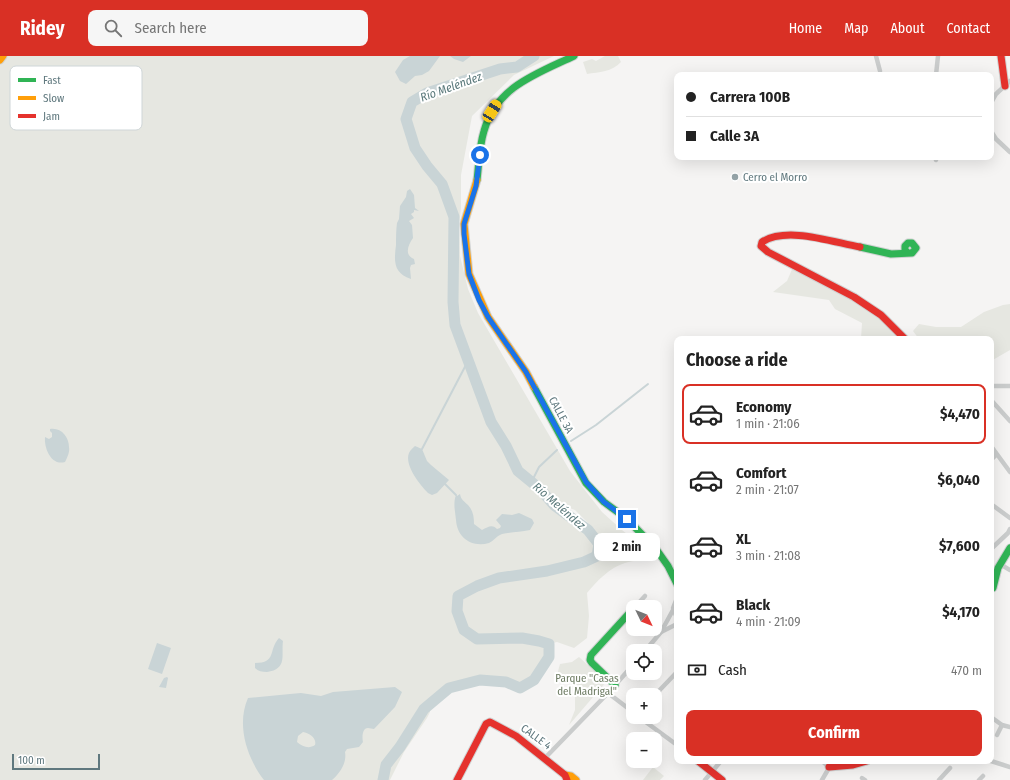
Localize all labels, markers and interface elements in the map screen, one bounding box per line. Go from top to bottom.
search box [88,10,368,46]
text: Ridey [20,17,64,40]
icon: search [102,17,124,39]
text: Search here [134,19,207,37]
text: Home [789,20,822,37]
text: Map [844,20,868,37]
text: About [890,20,925,37]
text: Contact [947,20,990,37]
legend [10,66,142,130]
water label: Río Meléndez [418,69,484,105]
text: Fast [43,74,61,87]
text: Carrera 100B [710,88,790,106]
text: Slow [43,92,64,105]
car [481,98,503,124]
text: Jam [43,110,60,123]
text: Calle 3A [710,127,759,145]
route start [471,146,489,164]
place label: Cerro el Morro [743,171,807,184]
marker: Cerro el Morro [730,172,740,182]
text: Choose a ride [686,349,788,371]
street label: CALLE 3A [546,394,576,436]
icon: car [688,396,724,432]
text: Economy [736,398,791,416]
text: $4,470 [940,405,980,423]
text: 1 min · 21:06 [736,416,800,431]
icon: car [688,462,724,498]
text: Comfort [736,464,787,482]
text: $6,040 [937,471,980,489]
water label: Río Meléndez [530,480,588,533]
text: 2 min · 21:07 [736,482,799,497]
route end [618,510,636,528]
icon: car [688,528,724,564]
text: XL [736,530,751,548]
callout: 2 min [594,533,660,561]
text: $7,600 [939,537,980,555]
text: 2 min [613,539,641,554]
text: 3 min · 21:08 [736,548,800,563]
icon: car [688,594,724,630]
text: Black [736,596,770,614]
north arrow [626,600,662,636]
map controls [626,600,662,768]
text: $4,170 [942,603,980,621]
text: 4 min · 21:09 [736,614,801,629]
button: locate [626,644,662,680]
icon: cash [686,659,708,681]
text: Cash [718,661,747,679]
text: 470 m [951,663,982,678]
park label: Parque "Casas del Madrigal" [555,672,619,698]
button: + [626,688,662,724]
button: Confirm [686,710,982,756]
street label: CALLE 4 [518,722,554,753]
button: − [626,732,662,768]
scale bar [12,752,100,771]
text: 100 m [18,754,45,767]

